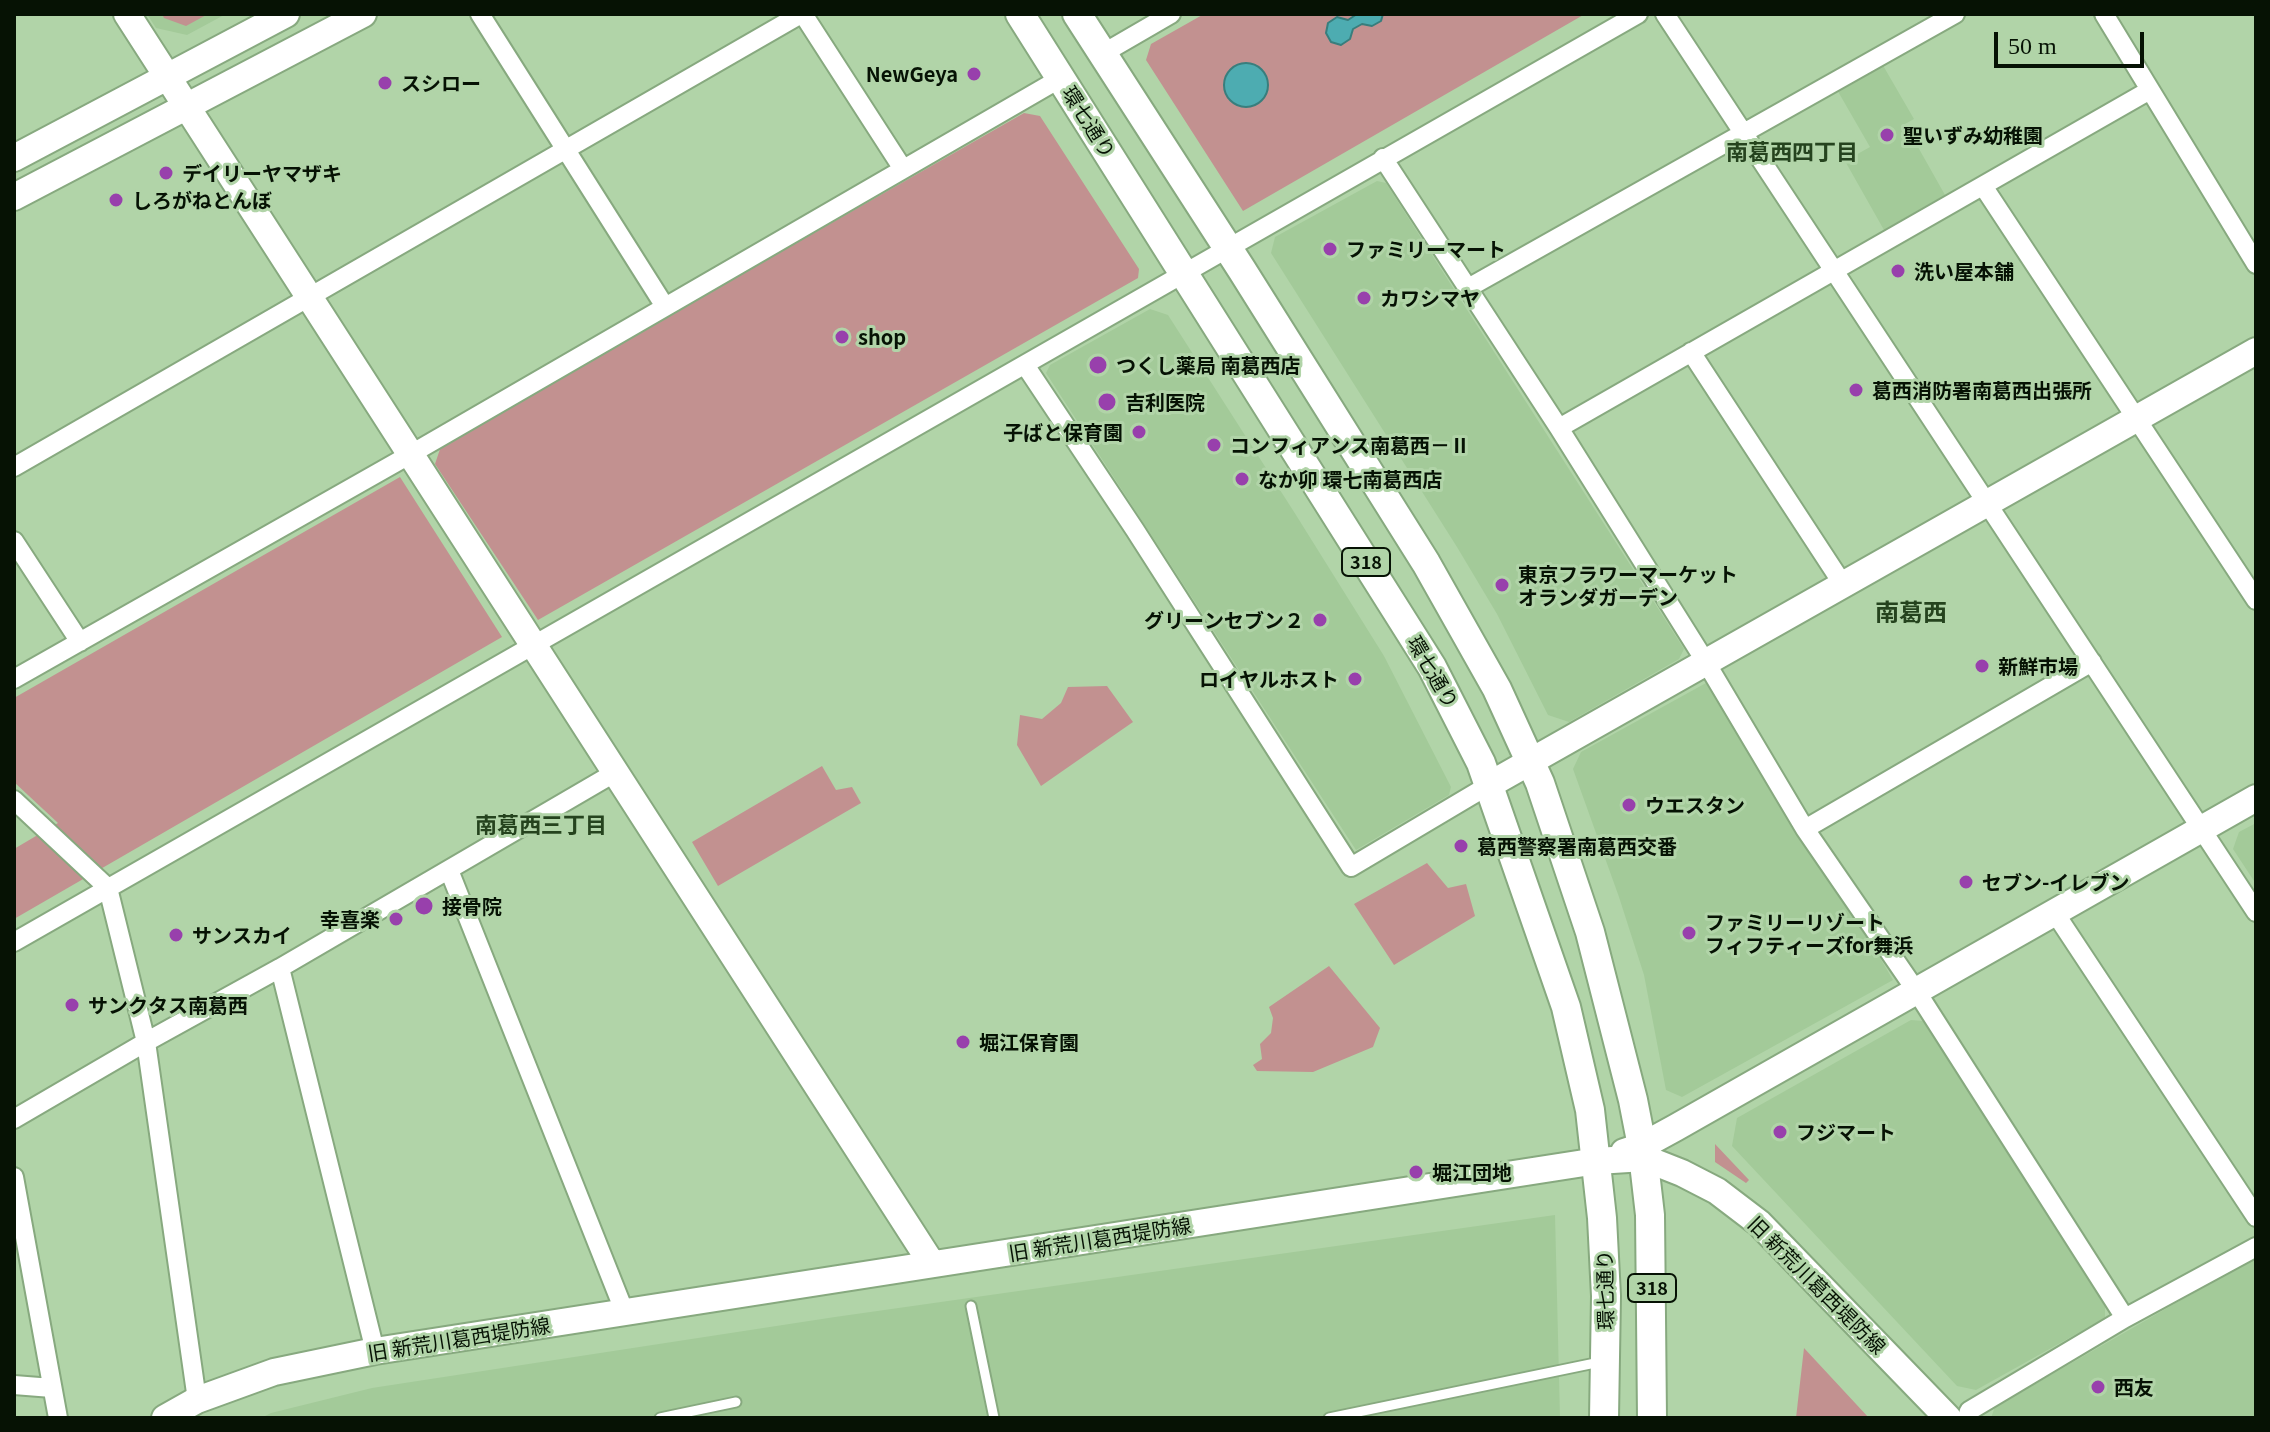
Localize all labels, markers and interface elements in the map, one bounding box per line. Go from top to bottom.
scale bar [1998,16,2148,66]
text: 50 m [2008,33,2057,59]
place label: NewGeya [866,62,958,86]
marker: NewGeya [965,65,983,83]
place label: スシロー [401,71,481,95]
marker: スシロー [376,74,394,92]
street label: 環七通り [1058,82,1120,162]
place label: 聖いずみ幼稚園 [1903,123,2043,147]
marker: 聖いずみ幼稚園 [1878,126,1896,144]
district label: 南葛西四丁目 [1726,139,1858,165]
place label: デイリーヤマザキ [182,161,342,185]
marker: デイリーヤマザキ [157,164,175,182]
place label: しろがねとんぼ [132,188,272,212]
marker: しろがねとんぼ [107,191,125,209]
place label: ファミリーマート [1346,237,1506,261]
marker: ファミリーマート [1321,240,1339,258]
place label: 洗い屋本舗 [1914,259,2014,283]
marker: 洗い屋本舗 [1889,262,1907,280]
place label: カワシマヤ [1380,286,1480,310]
marker: カワシマヤ [1355,289,1373,307]
place label: shop [858,325,906,349]
marker: shop [833,328,851,346]
place label: つくし薬局 南葛西店 [1116,353,1301,377]
marker: つくし薬局 南葛西店 [1087,354,1109,376]
place label: 葛西消防署南葛西出張所 [1872,378,2092,402]
marker: 葛西消防署南葛西出張所 [1847,381,1865,399]
place label: 吉利医院 [1125,390,1205,414]
marker: 吉利医院 [1096,391,1118,413]
place label: 子ばと保育園 [1003,420,1123,444]
marker: 子ばと保育園 [1130,423,1148,441]
place label: コンフィアンス南葛西－Ⅱ [1230,433,1470,457]
marker: コンフィアンス南葛西－Ⅱ [1205,436,1223,454]
place label: なか卯 環七南葛西店 [1258,467,1443,491]
marker: なか卯 環七南葛西店 [1233,470,1251,488]
road number: 318 [1342,548,1390,576]
place label: 東京フラワーマーケット オランダガーデン [1518,562,1738,609]
marker: 東京フラワーマーケット オランダガーデン [1493,576,1511,594]
district label: 南葛西 [1875,598,1947,626]
place label: グリーンセブン２ [1144,608,1304,632]
marker: グリーンセブン２ [1311,611,1329,629]
street label: 環七通り [1403,631,1463,713]
place label: 新鮮市場 [1998,654,2078,678]
marker: 新鮮市場 [1973,657,1991,675]
place label: ロイヤルホスト [1199,667,1339,691]
marker: ロイヤルホスト [1346,670,1364,688]
place label: ウエスタン [1645,793,1745,817]
marker: ウエスタン [1620,796,1638,814]
district label: 南葛西三丁目 [475,812,607,838]
place label: 葛西警察署南葛西交番 [1477,834,1677,858]
marker: 葛西警察署南葛西交番 [1452,837,1470,855]
place label: セブン-イレブン [1982,870,2129,894]
marker: セブン-イレブン [1957,873,1975,891]
place label: 接骨院 [442,894,502,918]
marker: 接骨院 [413,895,435,917]
place label: 幸喜楽 [320,907,380,931]
marker: 幸喜楽 [387,910,405,928]
place label: ファミリーリゾート フィフティーズfor舞浜 [1705,910,1913,957]
place label: サンスカイ [192,923,292,947]
marker: ファミリーリゾート フィフティーズfor舞浜 [1680,924,1698,942]
marker: サンスカイ [167,926,185,944]
place label: サンクタス南葛西 [88,993,248,1017]
marker: サンクタス南葛西 [63,996,81,1014]
place label: 堀江保育園 [979,1030,1079,1054]
marker: 堀江保育園 [954,1033,972,1051]
place label: フジマート [1796,1120,1896,1144]
marker: フジマート [1771,1123,1789,1141]
place label: 堀江団地 [1432,1160,1512,1184]
marker: 堀江団地 [1407,1163,1425,1181]
street label: 旧 新荒川葛西堤防線 [1743,1211,1891,1359]
street label: 旧 新荒川葛西堤防線 [1007,1213,1193,1265]
street label: 環七通り [1592,1250,1618,1330]
road number: 318 [1628,1274,1676,1302]
street label: 旧 新荒川葛西堤防線 [366,1313,552,1365]
place label: 西友 [2114,1375,2154,1399]
marker: 西友 [2089,1378,2107,1396]

